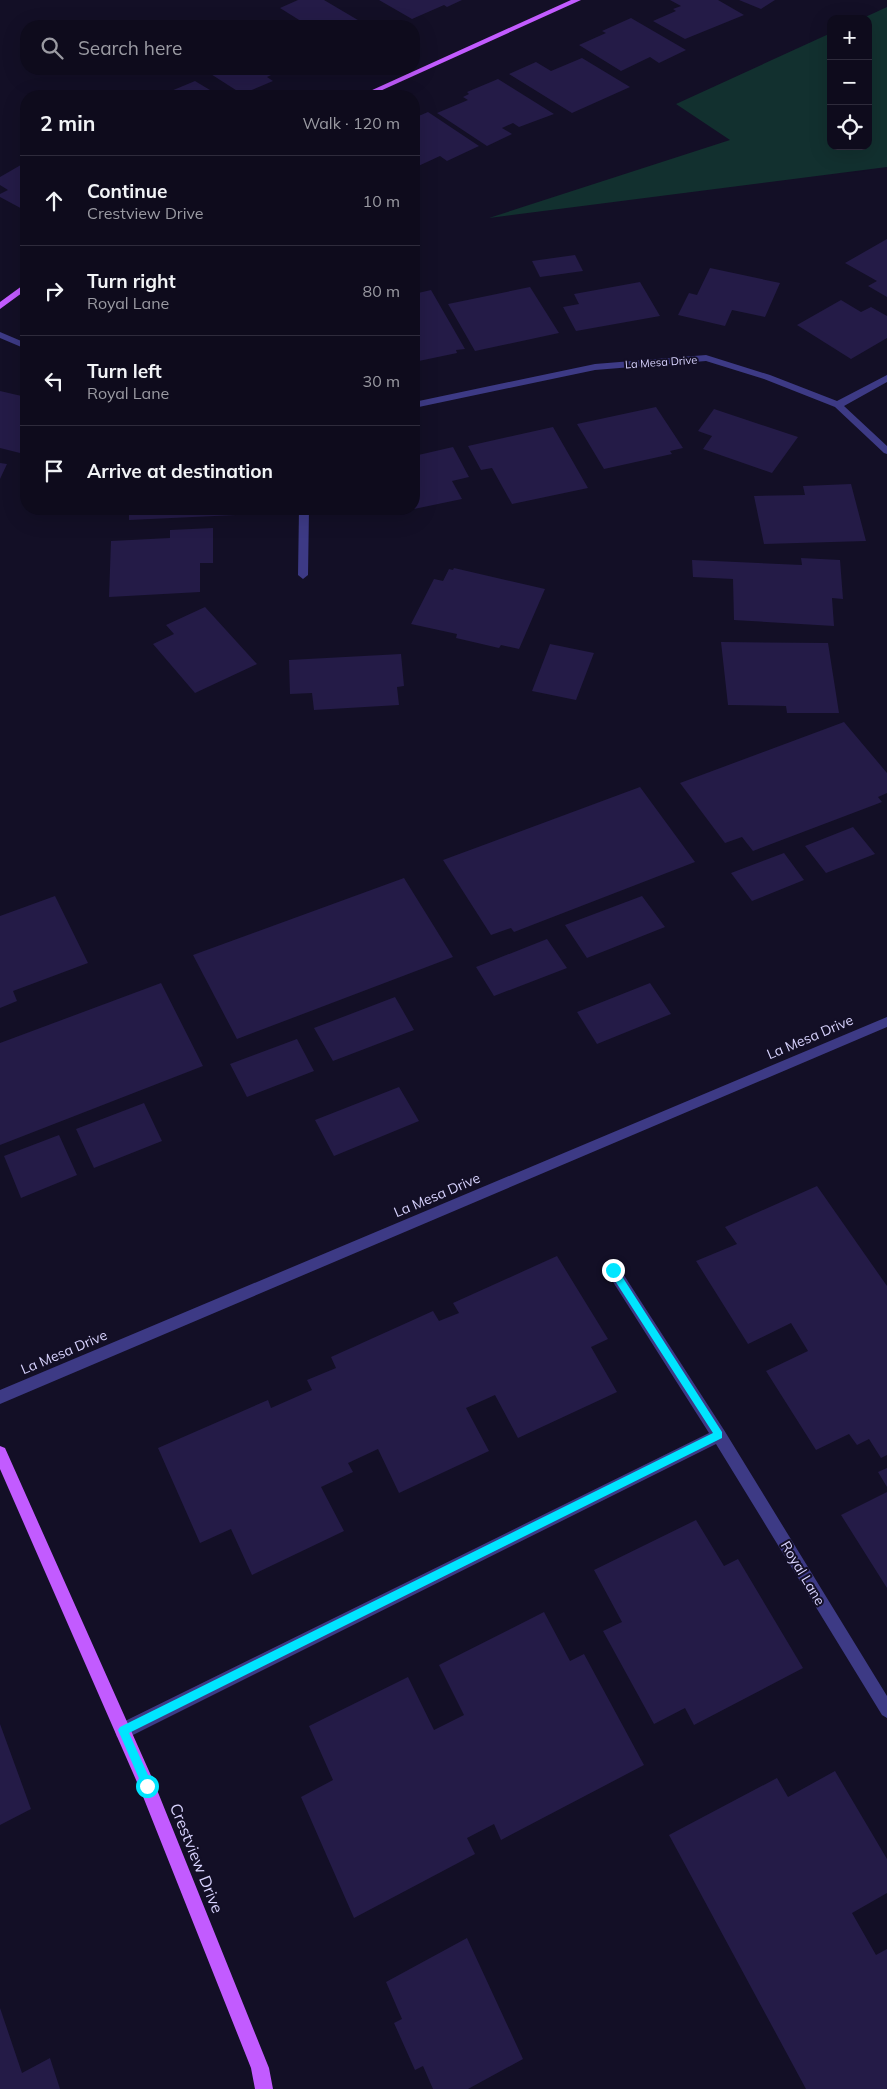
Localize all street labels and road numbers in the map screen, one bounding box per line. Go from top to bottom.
street label: La Mesa Drive [624,352,698,372]
street label: La Mesa Drive [764,1011,856,1063]
street label: La Mesa Drive [391,1169,483,1221]
street label: La Mesa Drive [18,1326,110,1378]
street label: Royal Lane [777,1538,829,1608]
street label: Crestview Drive [166,1800,228,1916]

